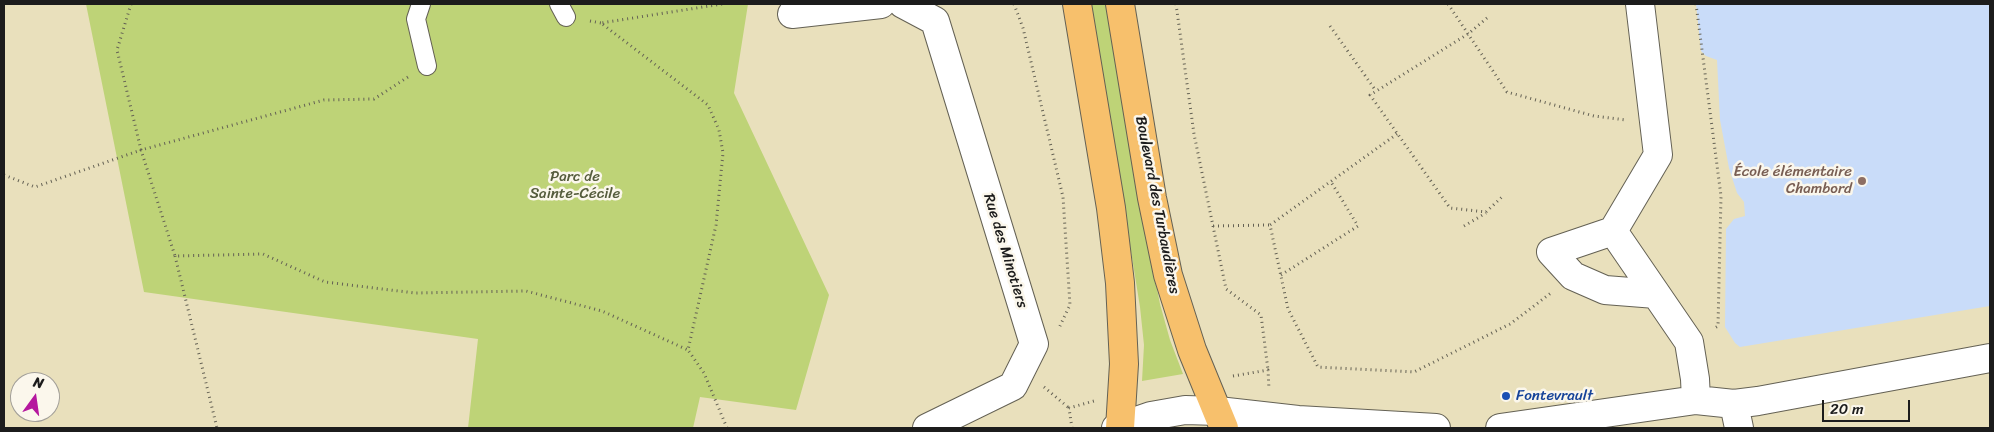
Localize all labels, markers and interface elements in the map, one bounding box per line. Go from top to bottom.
street label: Boulevard des Turbaudières [1131,115,1183,295]
place label: École élémentaire Chambord [1734,163,1852,198]
park label: Parc de Sainte-Cécile [530,168,620,203]
marker: École élémentaire Chambord [1856,175,1868,187]
street label: Rue des Minotiers [979,192,1031,310]
text: N [31,370,46,396]
north arrow [10,372,60,422]
place label: Fontevrault [1516,387,1593,405]
marker: Fontevrault [1500,390,1512,402]
scale bar [1824,390,1912,422]
text: 20 m [1830,396,1864,422]

